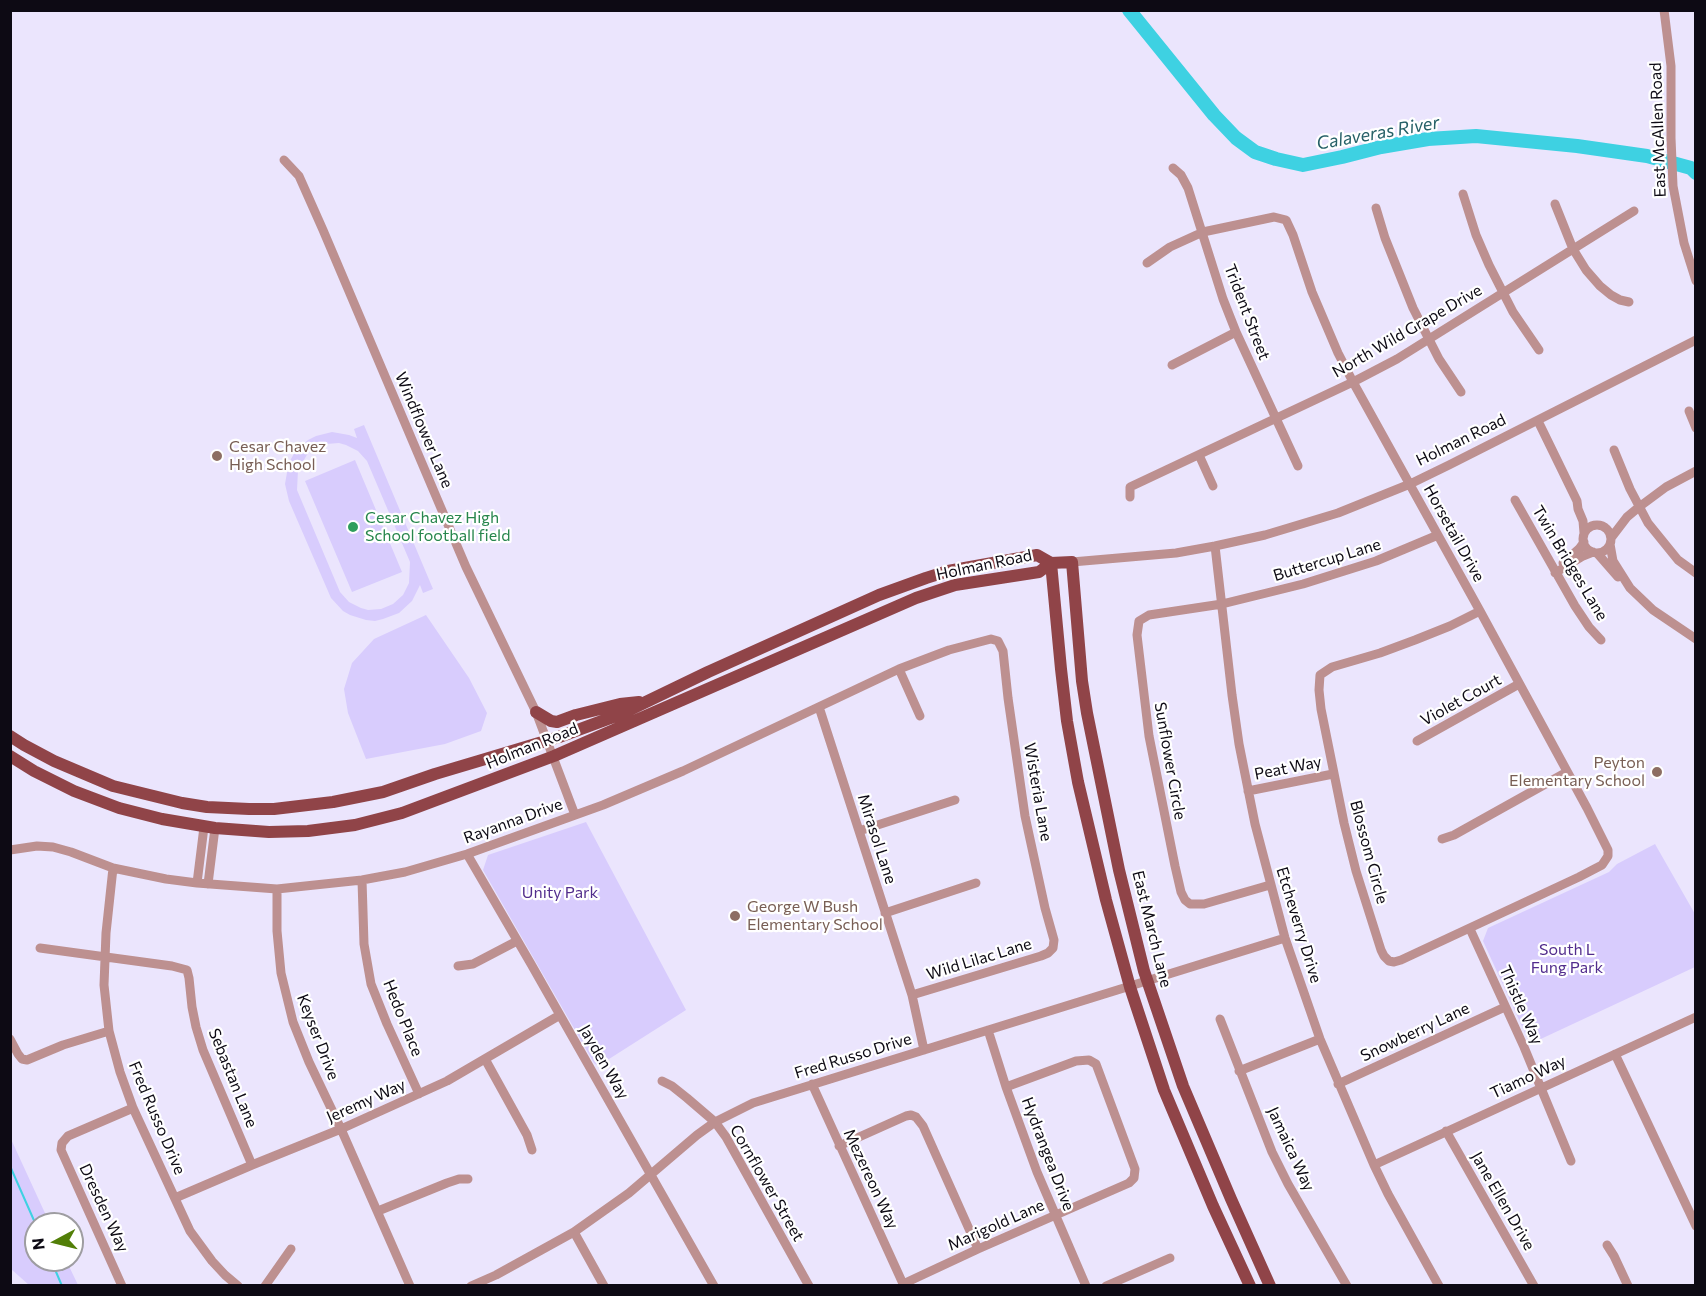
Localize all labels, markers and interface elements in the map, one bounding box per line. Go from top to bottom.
street label: East McAllen Road [1646,62,1670,198]
water label: Calaveras River [1315,112,1441,154]
street label: Trident Street [1220,261,1274,363]
street label: North Wild Grape Drive [1329,280,1485,382]
street label: Windflower Lane [391,369,457,491]
street label: Holman Road [1413,410,1509,470]
place label: Cesar Chavez High School [229,437,326,475]
marker: Cesar Chavez High School [210,449,224,463]
street label: Horsetail Drive [1419,481,1489,585]
street label: Twin Bridges Lane [1528,502,1612,624]
place label: Cesar Chavez High School football field [365,508,510,546]
marker: Cesar Chavez High School football field [346,520,360,534]
street label: Buttercup Lane [1271,535,1383,585]
street label: Holman Road [934,545,1034,585]
street label: Violet Court [1417,670,1505,730]
street label: Sunflower Circle [1150,701,1190,821]
street label: Holman Road [483,719,581,773]
street label: Wisteria Lane [1020,741,1056,843]
street label: Peat Way [1253,752,1323,784]
place label: Peyton Elementary School [1509,753,1645,791]
marker: Peyton Elementary School [1650,765,1664,779]
street label: Mirasol Lane [853,792,901,886]
street label: Rayanna Drive [461,794,565,848]
street label: Blossom Circle [1346,798,1392,906]
street label: Etcheverry Drive [1272,865,1326,985]
street label: East March Lane [1128,869,1176,989]
park label: Unity Park [522,883,598,903]
place label: George W Bush Elementary School [747,897,883,935]
marker: George W Bush Elementary School [728,909,742,923]
street label: Wild Lilac Lane [924,934,1034,984]
park label: South L Fung Park [1531,940,1603,978]
street label: Thistle Way [1495,962,1547,1048]
street label: Hedo Place [379,977,427,1059]
street label: Keyser Drive [293,991,343,1083]
street label: Snowberry Lane [1358,998,1472,1066]
street label: Jayden Way [575,1021,633,1103]
street label: Sebastan Lane [204,1026,262,1130]
street label: Fred Russo Drive [792,1029,914,1083]
street label: Tiamo Way [1487,1051,1569,1103]
street label: Fred Russo Drive [124,1058,190,1178]
street label: Jeremy Way [323,1075,409,1127]
street label: Hydrangea Drive [1018,1094,1078,1214]
street label: Jamaica Way [1263,1104,1319,1194]
street label: Cornflower Street [726,1121,808,1245]
street label: Mezereon Way [839,1126,903,1232]
street label: Jane Ellen Drive [1467,1148,1539,1254]
street label: Dresden Way [75,1161,133,1255]
street label: Marigold Lane [945,1195,1047,1255]
north arrow [24,1212,84,1272]
text: N [27,1237,48,1251]

